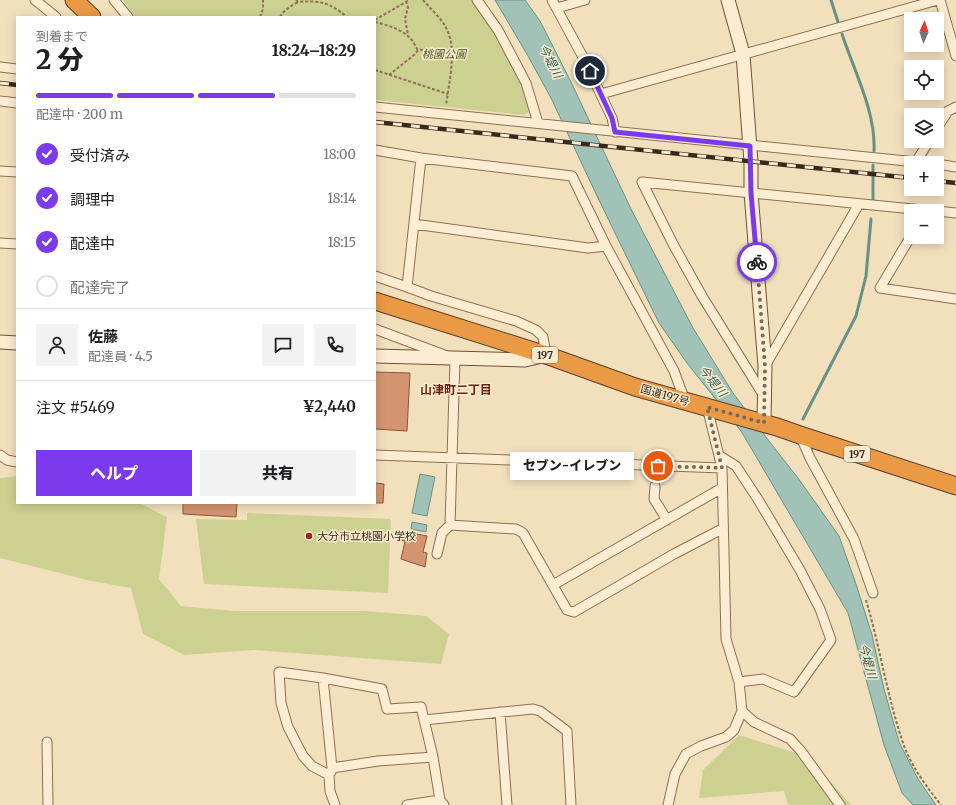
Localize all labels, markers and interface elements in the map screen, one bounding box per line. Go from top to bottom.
north arrow [904,12,944,52]
map controls [904,12,944,244]
text: 到着まで [36,28,88,45]
text: 18:24–18:29 [272,41,356,60]
water label: 今堤川 [536,42,567,82]
text: 2 分 [36,43,83,76]
park label: 桃園公園 [422,47,468,61]
pin [573,54,607,88]
icon: home [579,60,601,82]
button: locate [904,60,944,100]
text: 配達中 · 200 m [36,106,123,123]
button: layers [904,108,944,148]
icon: check [36,143,58,165]
text: 受付済み [70,146,130,165]
text: 18:00 [323,146,356,163]
button: + [904,156,944,196]
icon: check [36,187,58,209]
text: 調理中 [70,190,115,209]
text: 18:14 [327,190,356,207]
button: − [904,204,944,244]
icon: check [36,231,58,253]
text: 配達中 [70,234,115,253]
text: 18:15 [327,234,356,251]
courier [737,242,777,282]
icon: bike [746,251,768,273]
text: 配達完了 [70,278,130,297]
button: person [36,324,78,366]
button: chat [262,324,304,366]
button: phone [314,324,356,366]
text: 佐藤 [88,327,118,346]
road number: 197 [532,347,558,363]
text: 配達員 · 4.5 [88,348,153,365]
water label: 今堤川 [696,362,731,401]
street label: 国道197号 [639,381,691,409]
district label: 山津町二丁目 [420,382,492,397]
text: ¥2,440 [303,397,356,416]
text: 注文 #5469 [36,398,115,417]
road number: 197 [844,446,870,462]
pin [641,449,675,483]
button: ヘルプ [36,450,192,496]
button: 共有 [200,450,356,496]
callout: セブン-イレブン [510,452,634,480]
icon: bag [647,455,669,477]
text: セブン-イレブン [523,457,621,474]
place label: 大分市立桃園小学校 [317,529,416,543]
marker: 大分市立桃園小学校 [304,531,314,541]
water label: 今堤川 [856,642,880,682]

